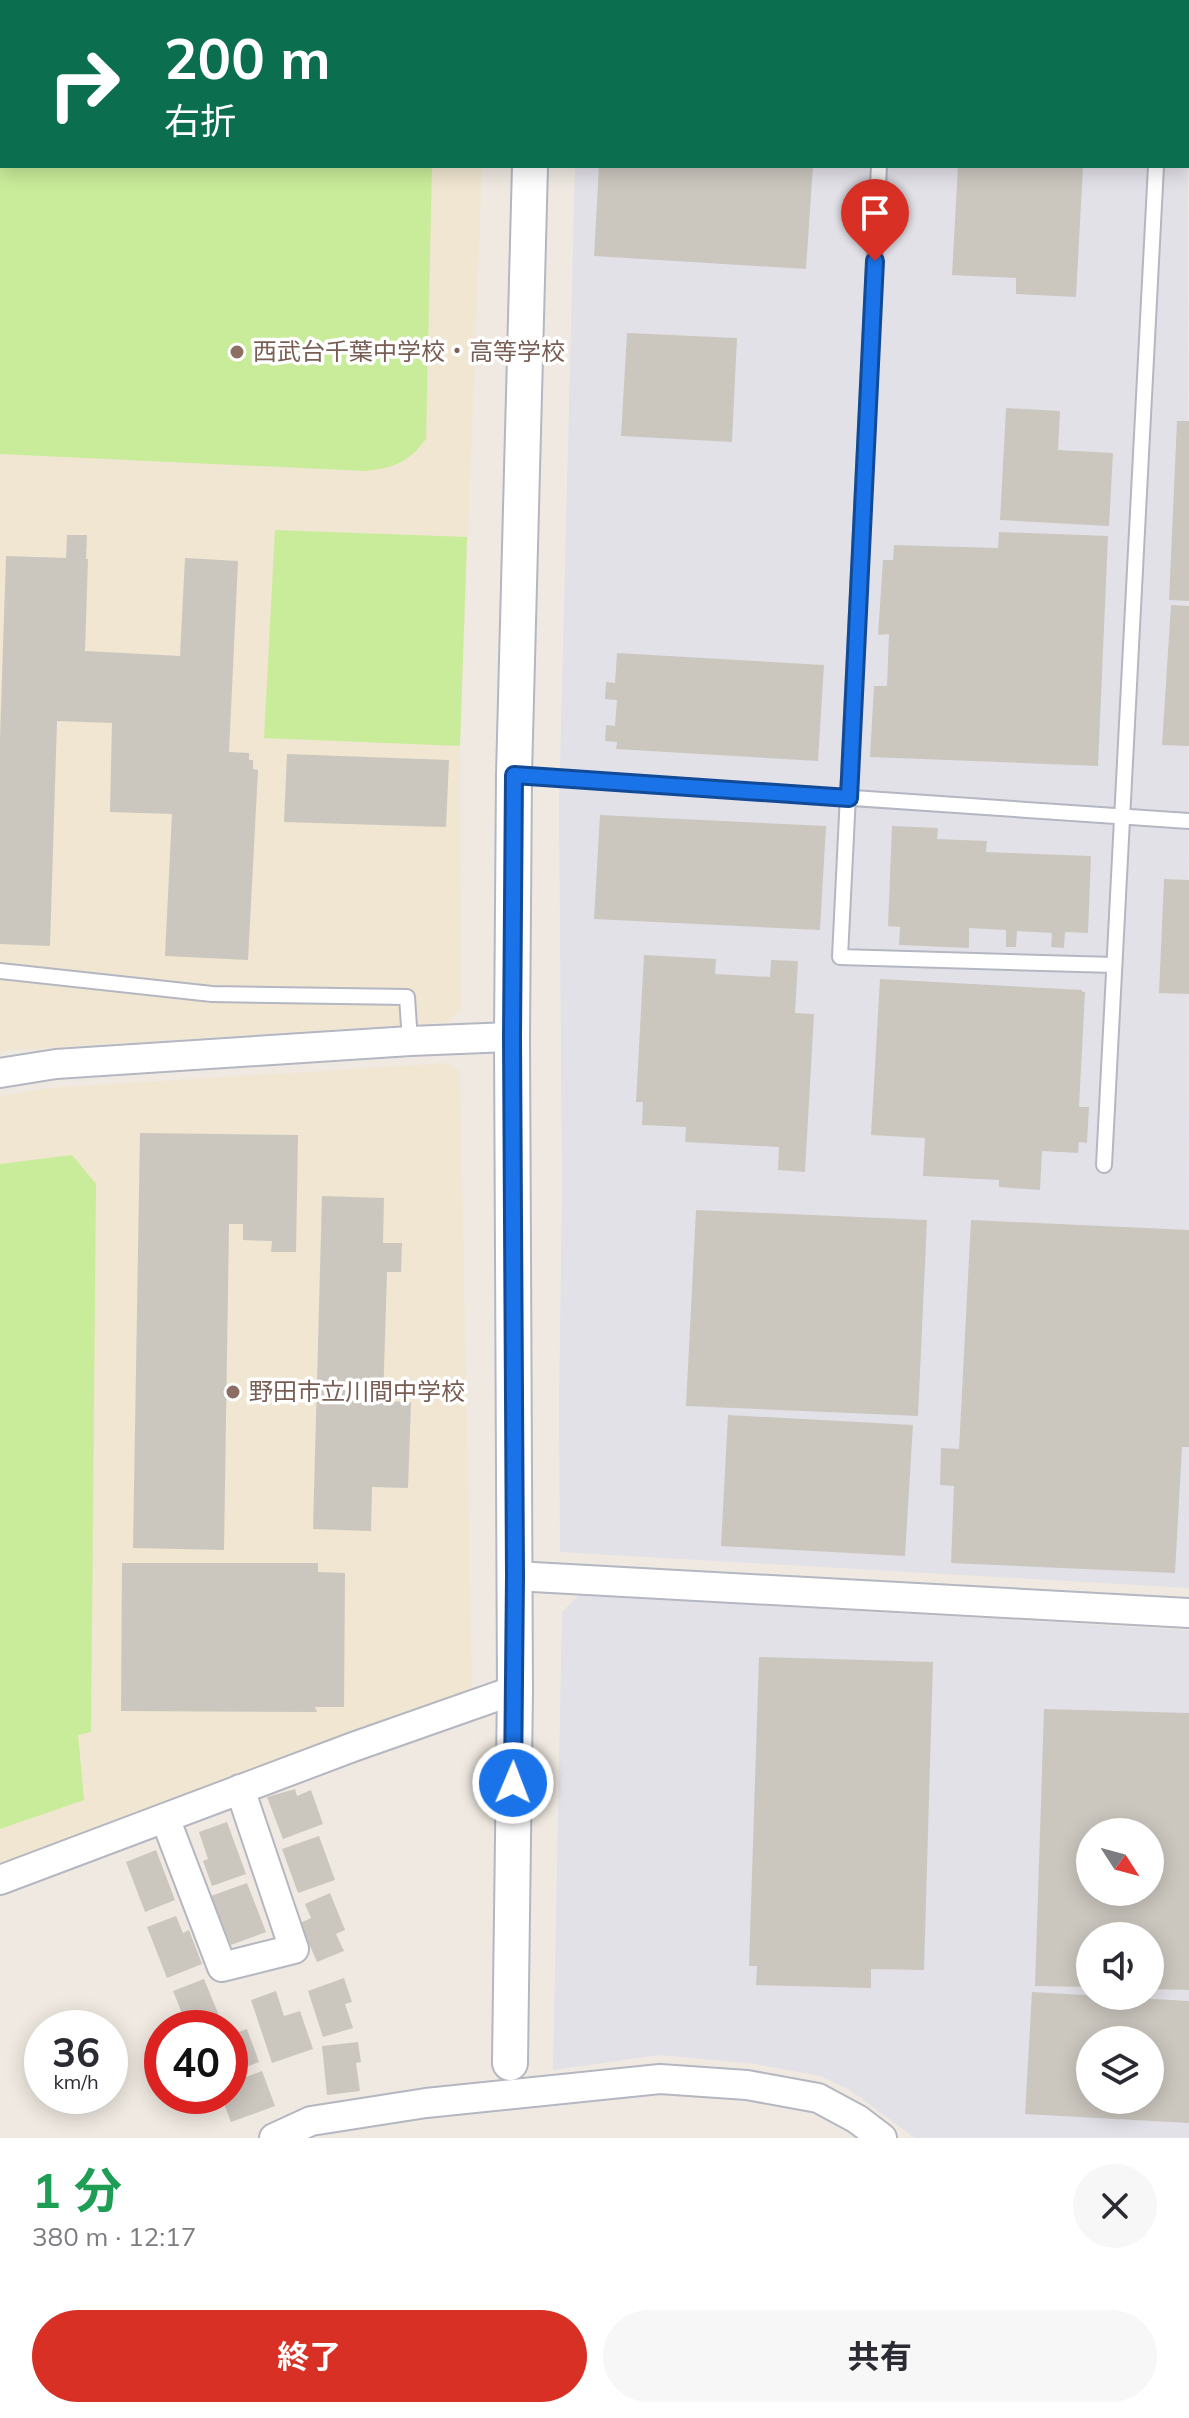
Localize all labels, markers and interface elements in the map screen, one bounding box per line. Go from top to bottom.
text: 200 m [164,23,331,93]
icon: right [32,32,136,136]
text: 右折 [164,98,236,143]
pin [841,179,909,261]
icon: arrive [853,191,897,235]
place label: 西武台千葉中学校・高等学校 [253,336,565,366]
marker: 西武台千葉中学校・高等学校 [228,343,246,361]
place label: 野田市立川間中学校 [249,1376,465,1406]
marker: 野田市立川間中学校 [224,1383,242,1401]
position arrow [471,1741,555,1825]
north arrow [1076,1818,1164,1906]
map controls [1076,1818,1164,2114]
button: sound [1076,1922,1164,2010]
speed limit sign: 40 [144,2010,248,2114]
button: layers [1076,2026,1164,2114]
text: 36 [52,2027,100,2077]
text: km/h [53,2069,99,2094]
text: 1 分 [32,2160,122,2220]
button: close [1073,2164,1157,2248]
text: 380 m · 12:17 [32,2220,196,2253]
button: 終了 [32,2310,587,2402]
button: 共有 [603,2310,1157,2402]

